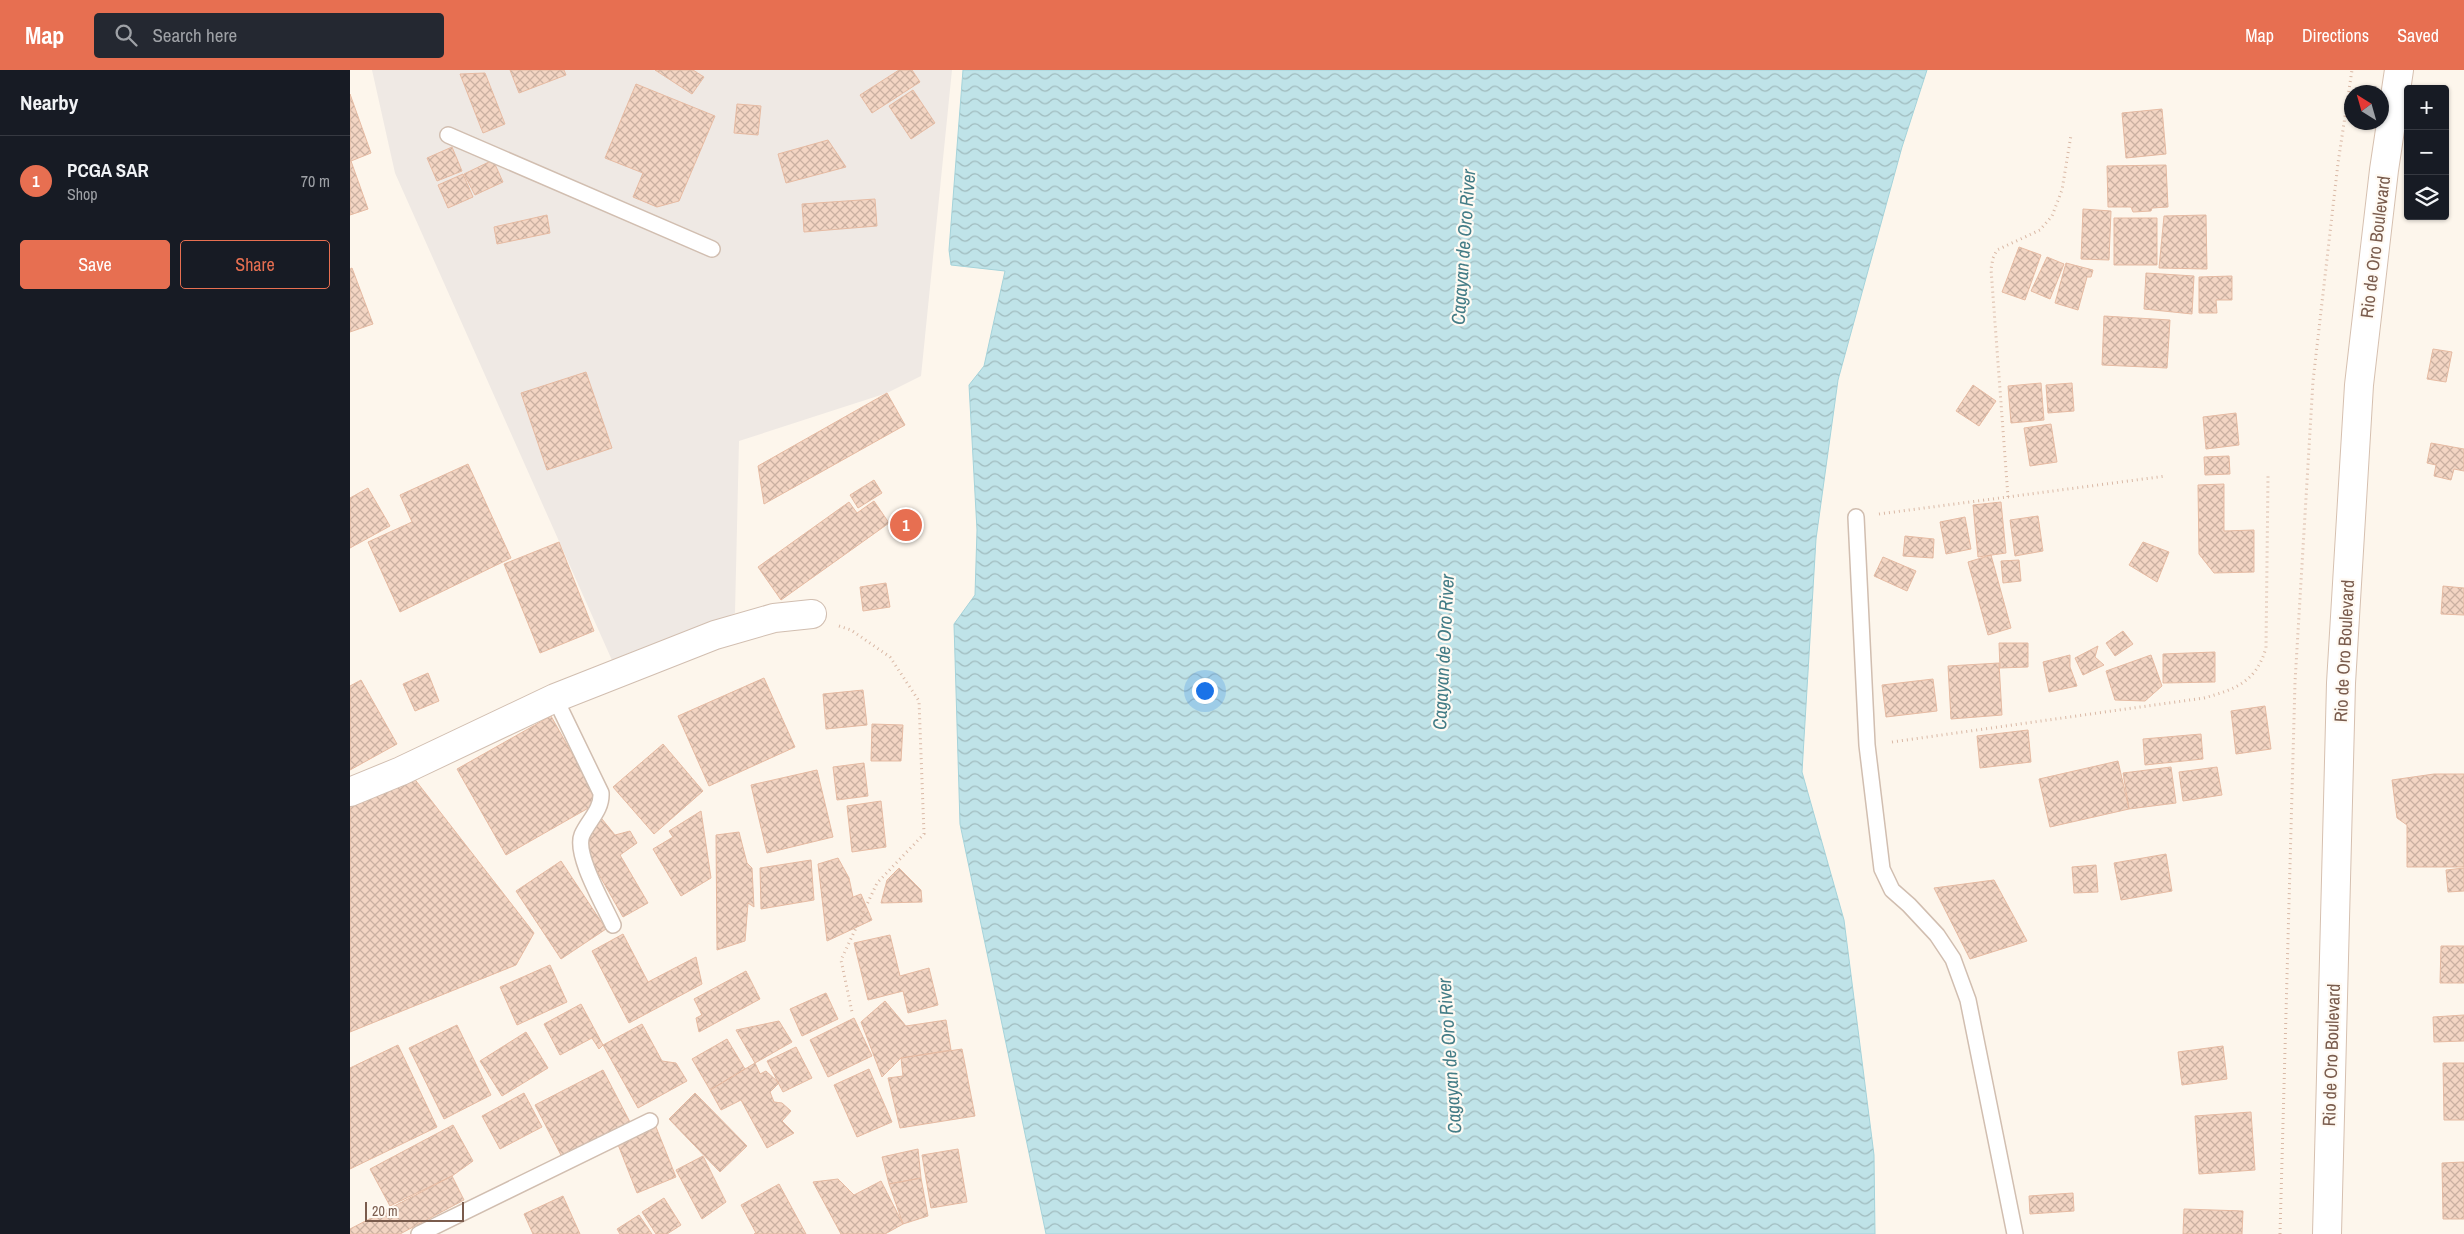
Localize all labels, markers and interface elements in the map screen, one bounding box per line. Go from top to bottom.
search box [94,13,444,58]
text: Map [25,19,64,51]
icon: search [112,21,140,49]
text: Search here [152,22,237,48]
text: Map [2245,23,2274,48]
text: Directions [2302,23,2369,48]
text: Saved [2397,23,2439,48]
north arrow [2344,85,2389,130]
map controls [2404,85,2449,220]
button: + [2404,85,2449,130]
text: Nearby [20,88,78,117]
button: − [2404,130,2449,175]
text: PCGA SAR [67,157,149,183]
water label: Cagayan de Oro River [1445,168,1481,326]
text: 1 [32,170,40,192]
text: 70 m [301,170,330,192]
street label: Rio de Oro Boulevard [2354,175,2396,319]
button: layers [2404,175,2449,220]
text: Shop [67,183,98,205]
button: Save [20,240,170,289]
button: Share [180,240,330,289]
pin: 1 [890,506,922,544]
water label: Cagayan de Oro River [1426,573,1460,731]
street label: Rio de Oro Boulevard [2328,579,2360,723]
your location [1192,678,1218,704]
water label: Cagayan de Oro River [1431,977,1467,1135]
street label: Rio de Oro Boulevard [2316,983,2346,1127]
scale bar [365,1199,464,1222]
text: 20 m [372,1202,398,1220]

